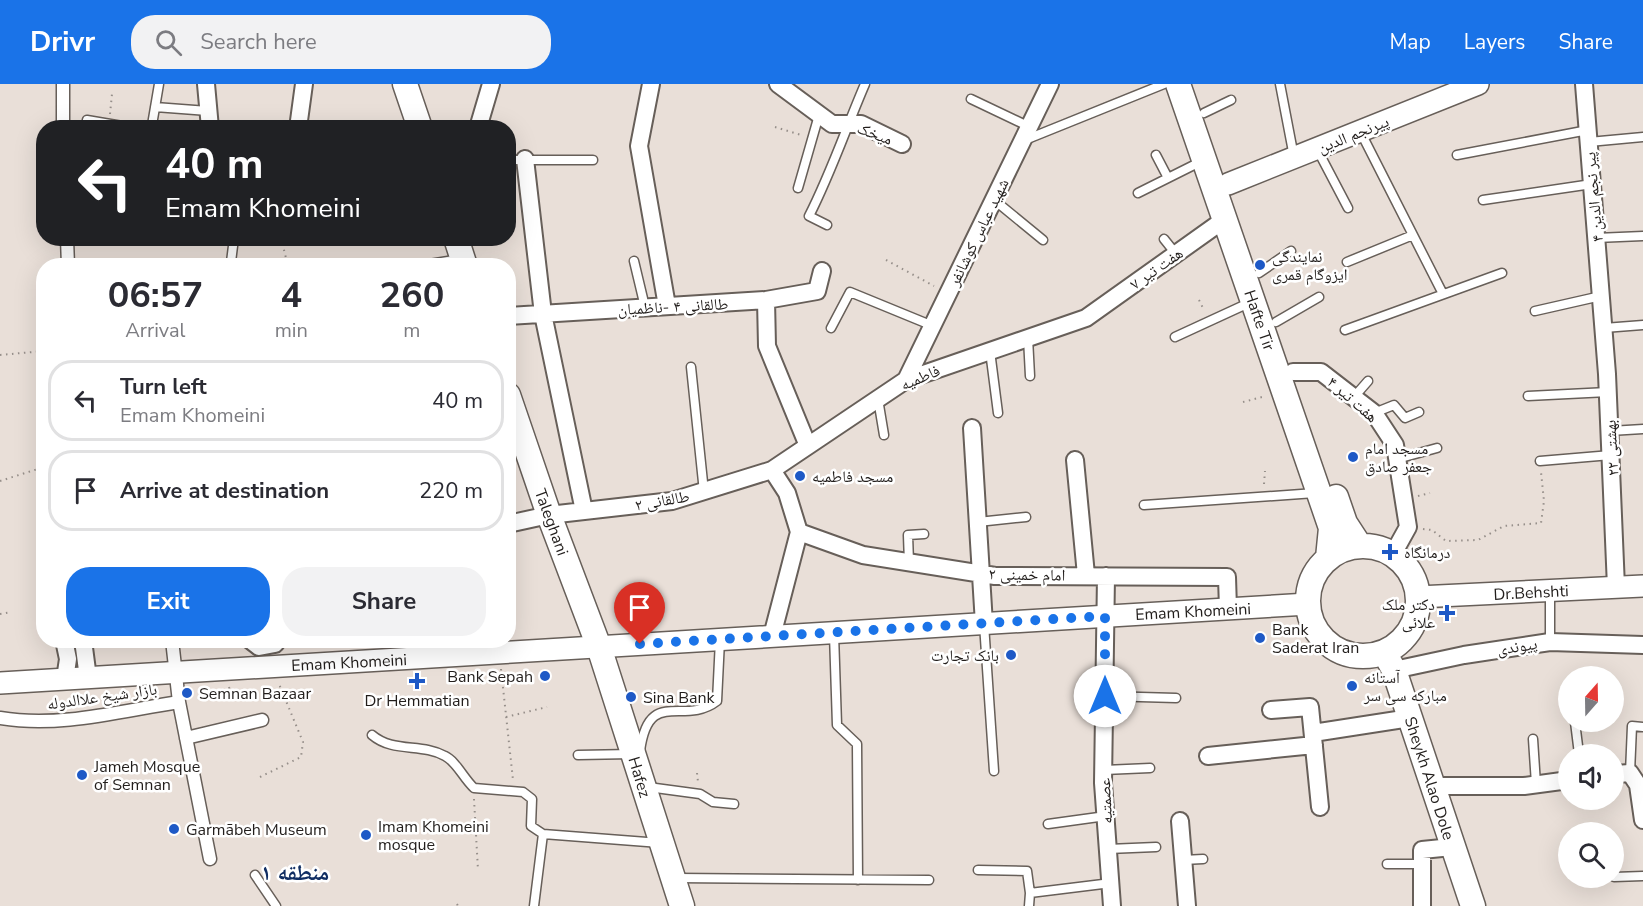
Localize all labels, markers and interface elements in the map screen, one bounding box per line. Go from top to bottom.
search box [131,15,551,69]
text: Drivr [30,23,95,61]
icon: search [152,26,185,59]
text: Search here [200,27,317,57]
text: Map [1389,28,1431,56]
text: Layers [1464,28,1525,56]
text: Share [1558,28,1613,56]
street label: پیرنجم الدین [1314,111,1393,159]
street label: میخک [854,117,895,151]
text: 40 m [165,136,264,193]
icon: left [66,144,144,222]
street label: پیر نجم الدین ۴ [1579,151,1609,243]
street label: شهید عباس کوشانفر [943,175,1014,291]
text: Emam Khomeini [165,190,361,227]
street label: هفت تیر ۷ [1125,242,1188,295]
place label: نمایندگی ایزوگام قمری [1272,246,1348,286]
marker: نمایندگی ایزوگام قمری [1253,258,1267,272]
text: 06:57 [108,271,203,320]
text: 4 [280,271,302,320]
text: 260 [379,271,444,320]
street label: Hafte Tir [1238,287,1280,354]
street label: طالقانی ۴ -ناظمیان [617,293,729,321]
text: Arrival [125,317,185,344]
text: min [275,317,308,344]
text: m [403,317,420,344]
street label: فاطمیه [897,360,944,396]
text: Turn left [120,372,207,402]
street label: هفت تیر ۴ [1322,372,1382,428]
icon: left [69,384,102,417]
text: 40 m [432,386,483,416]
text: Emam Khomeini [120,402,265,429]
street label: بهشتی ۲۲ [1600,419,1624,477]
place label: مسجد امام جعفر صادق [1365,438,1432,478]
marker: مسجد امام جعفر صادق [1346,450,1360,464]
place label: مسجد فاطمیه [812,466,893,488]
marker: مسجد فاطمیه [793,469,807,483]
icon: arrive [69,474,102,507]
text: Arrive at destination [120,476,329,506]
text: 220 m [419,476,483,506]
street label: طالقانی ۲ [633,485,691,517]
street label: Taleghani [529,486,573,559]
place label: درمانگاه [1404,542,1450,564]
marker: درمانگاه [1381,543,1399,561]
street label: امام خمینی ۲ [988,563,1065,587]
button: Exit [66,567,270,636]
button: Share [282,567,486,636]
street label: Dr.Behshti [1493,580,1569,606]
pin [614,582,665,644]
icon: arrive [623,591,656,624]
place label: دکتر ملک علائی [1382,594,1435,634]
street label: Emam Khomeini [1135,598,1252,626]
marker: دکتر ملک علائی [1440,606,1454,620]
place label: Bank Saderat Iran [1272,619,1359,659]
marker: Bank Saderat Iran [1253,631,1267,645]
street label: پیوندی [1495,633,1539,661]
place label: بانک تجارت [931,645,999,667]
marker: بانک تجارت [1004,648,1018,662]
street label: Emam Khomeini [291,649,408,677]
position arrow [1073,664,1137,728]
place label: Bank Sepah [447,666,533,688]
north arrow [1558,666,1624,732]
map controls [1558,666,1624,888]
place label: آستانه مبارکه سی سر [1363,667,1447,707]
marker: Bank Sepah [538,669,552,683]
marker: Dr Hemmatian [410,674,424,688]
street label: بازار شیخ علاالدوله [46,678,158,716]
marker: آستانه مبارکه سی سر [1345,679,1359,693]
place label: Semnan Bazaar [199,683,311,705]
marker: Semnan Bazaar [180,686,194,700]
place label: Sina Bank [643,687,716,709]
place label: Dr Hemmatian [364,690,470,712]
marker: Sina Bank [624,690,638,704]
street label: Sheykh Alao Dole [1399,714,1459,843]
button: sound [1558,744,1624,810]
street label: Hafez [622,754,656,800]
place label: Jameh Mosque of Semnan [93,756,200,796]
marker: Jameh Mosque of Semnan [75,768,89,782]
street label: عصمتیه [1094,777,1118,824]
place label: Imam Khomeini mosque [378,816,489,856]
place label: Garmābeh Museum [186,819,327,841]
marker: Garmābeh Museum [167,822,181,836]
button: search [1558,822,1624,888]
marker: Imam Khomeini mosque [359,828,373,842]
district label: منطقه ۱ [261,858,329,888]

